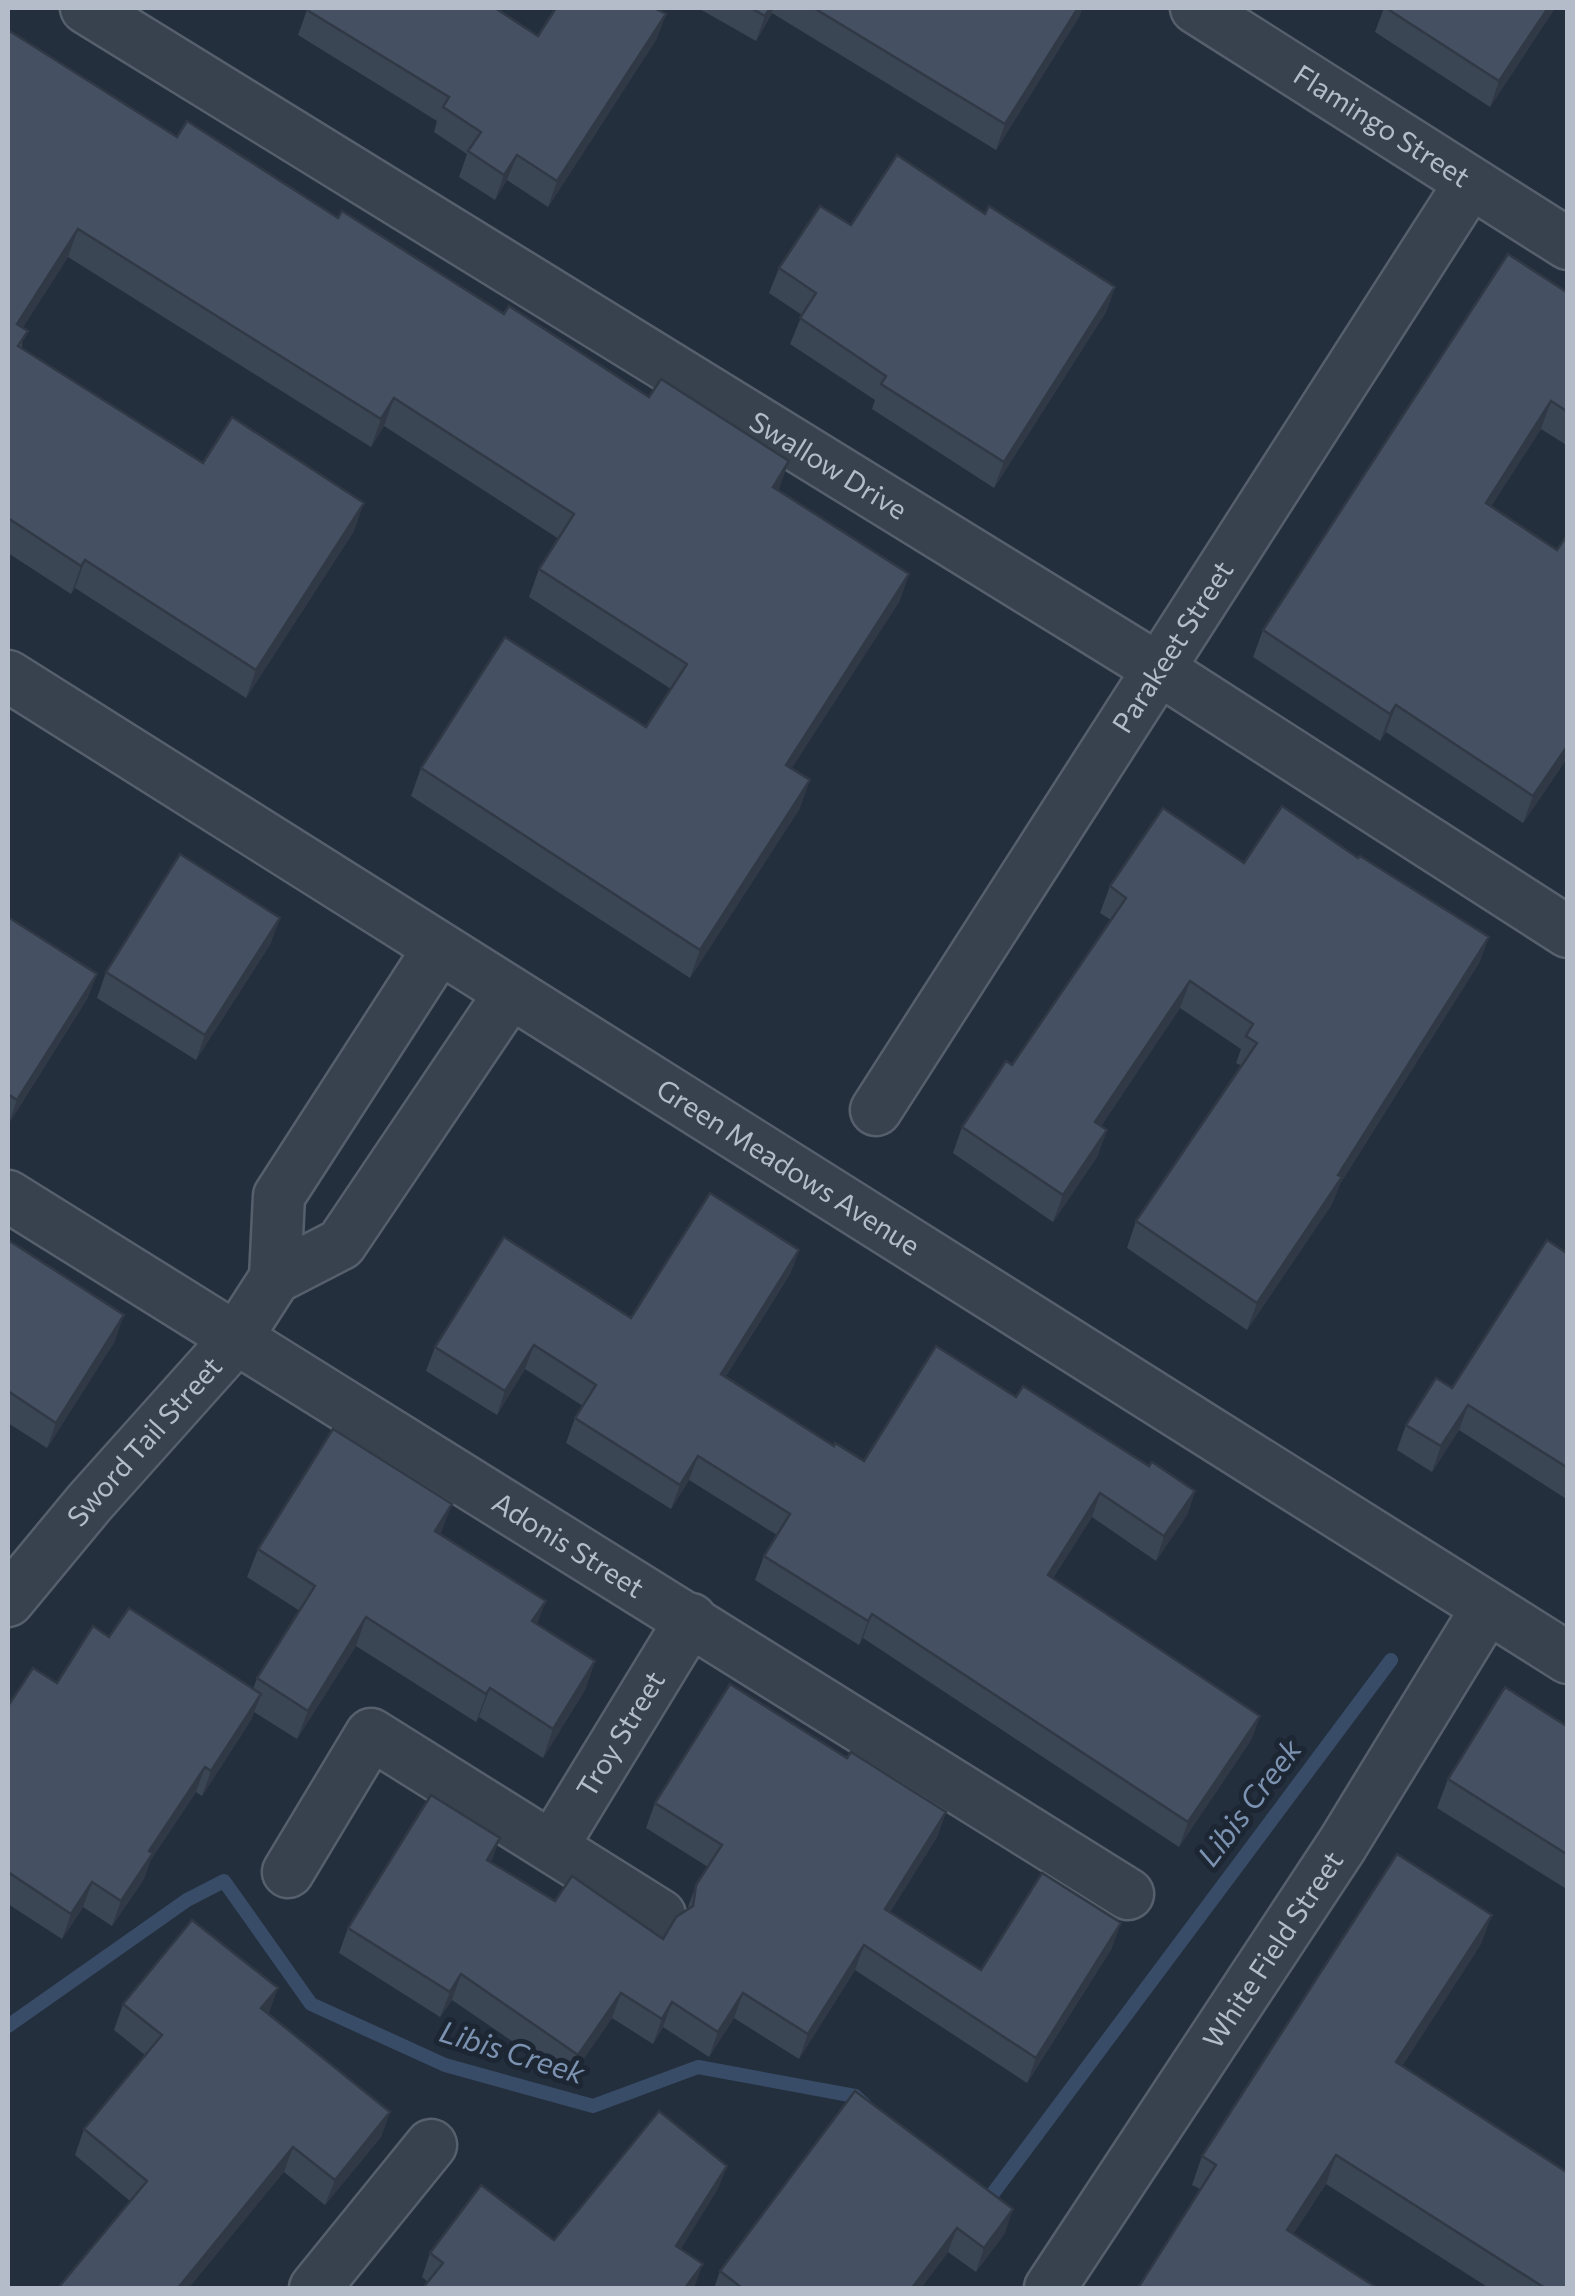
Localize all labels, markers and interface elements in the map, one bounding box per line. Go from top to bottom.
street label: Flamingo Street [1288,57,1477,193]
street label: Swallow Drive [744,403,914,526]
street label: Parakeet Street [1104,554,1240,739]
street label: Green Meadows Avenue [651,1071,927,1262]
street label: Sword Tail Street [59,1349,228,1533]
street label: Adonis Street [487,1484,651,1604]
street label: Troy Street [568,1664,671,1803]
water label: Libis Creek [1188,1730,1308,1872]
street label: White Field Street [1195,1844,1349,2054]
water label: Libis Creek [436,2011,590,2090]

